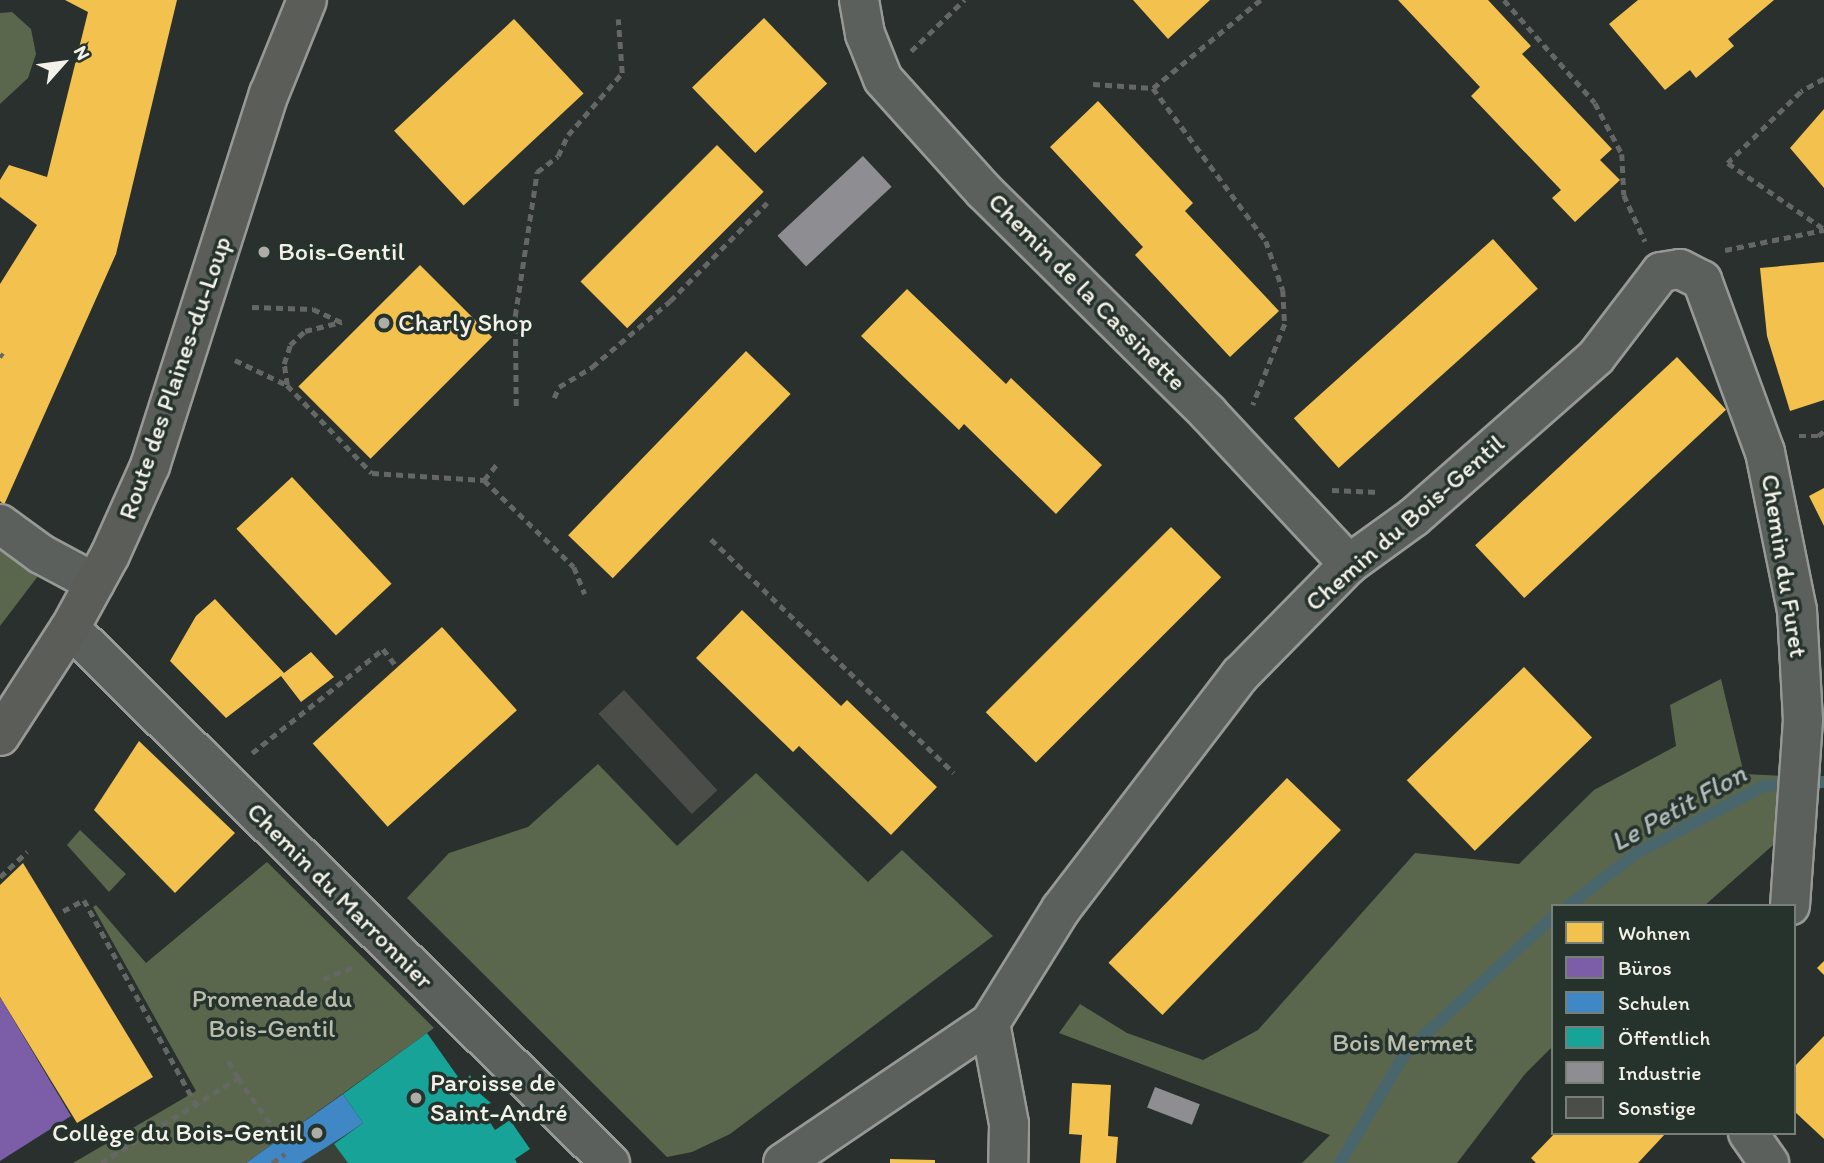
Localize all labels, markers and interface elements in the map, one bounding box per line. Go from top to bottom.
north arrow [28,28,98,98]
text: N [69,42,95,64]
street label: Chemin de la Cassinette [981,186,1193,398]
street label: Route des Plaines-du-Loup [112,232,238,524]
place label: Bois-Gentil [278,236,405,268]
marker: Bois-Gentil [256,244,272,260]
place label: Charly Shop [398,307,532,339]
marker: Charly Shop [376,315,392,331]
street label: Chemin du Bois-Gentil [1299,428,1511,618]
street label: Chemin du Furet [1754,472,1814,660]
water label: Le Petit Flon [1605,756,1751,858]
street label: Chemin du Marronnier [240,796,440,996]
legend [1551,904,1796,1135]
text: Wohnen [1618,920,1690,945]
text: Büros [1618,955,1672,980]
park label: Promenade du Bois-Gentil [191,983,353,1044]
text: Schulen [1618,990,1690,1015]
text: Öffentlich [1618,1025,1710,1050]
park label: Bois Mermet [1333,1027,1473,1059]
text: Industrie [1618,1060,1701,1085]
place label: Paroisse de Saint-André [430,1067,568,1128]
marker: Paroisse de Saint-André [408,1090,424,1106]
text: Sonstige [1618,1095,1696,1120]
place label: Collège du Bois-Gentil [53,1117,303,1149]
marker: Collège du Bois-Gentil [309,1125,325,1141]

